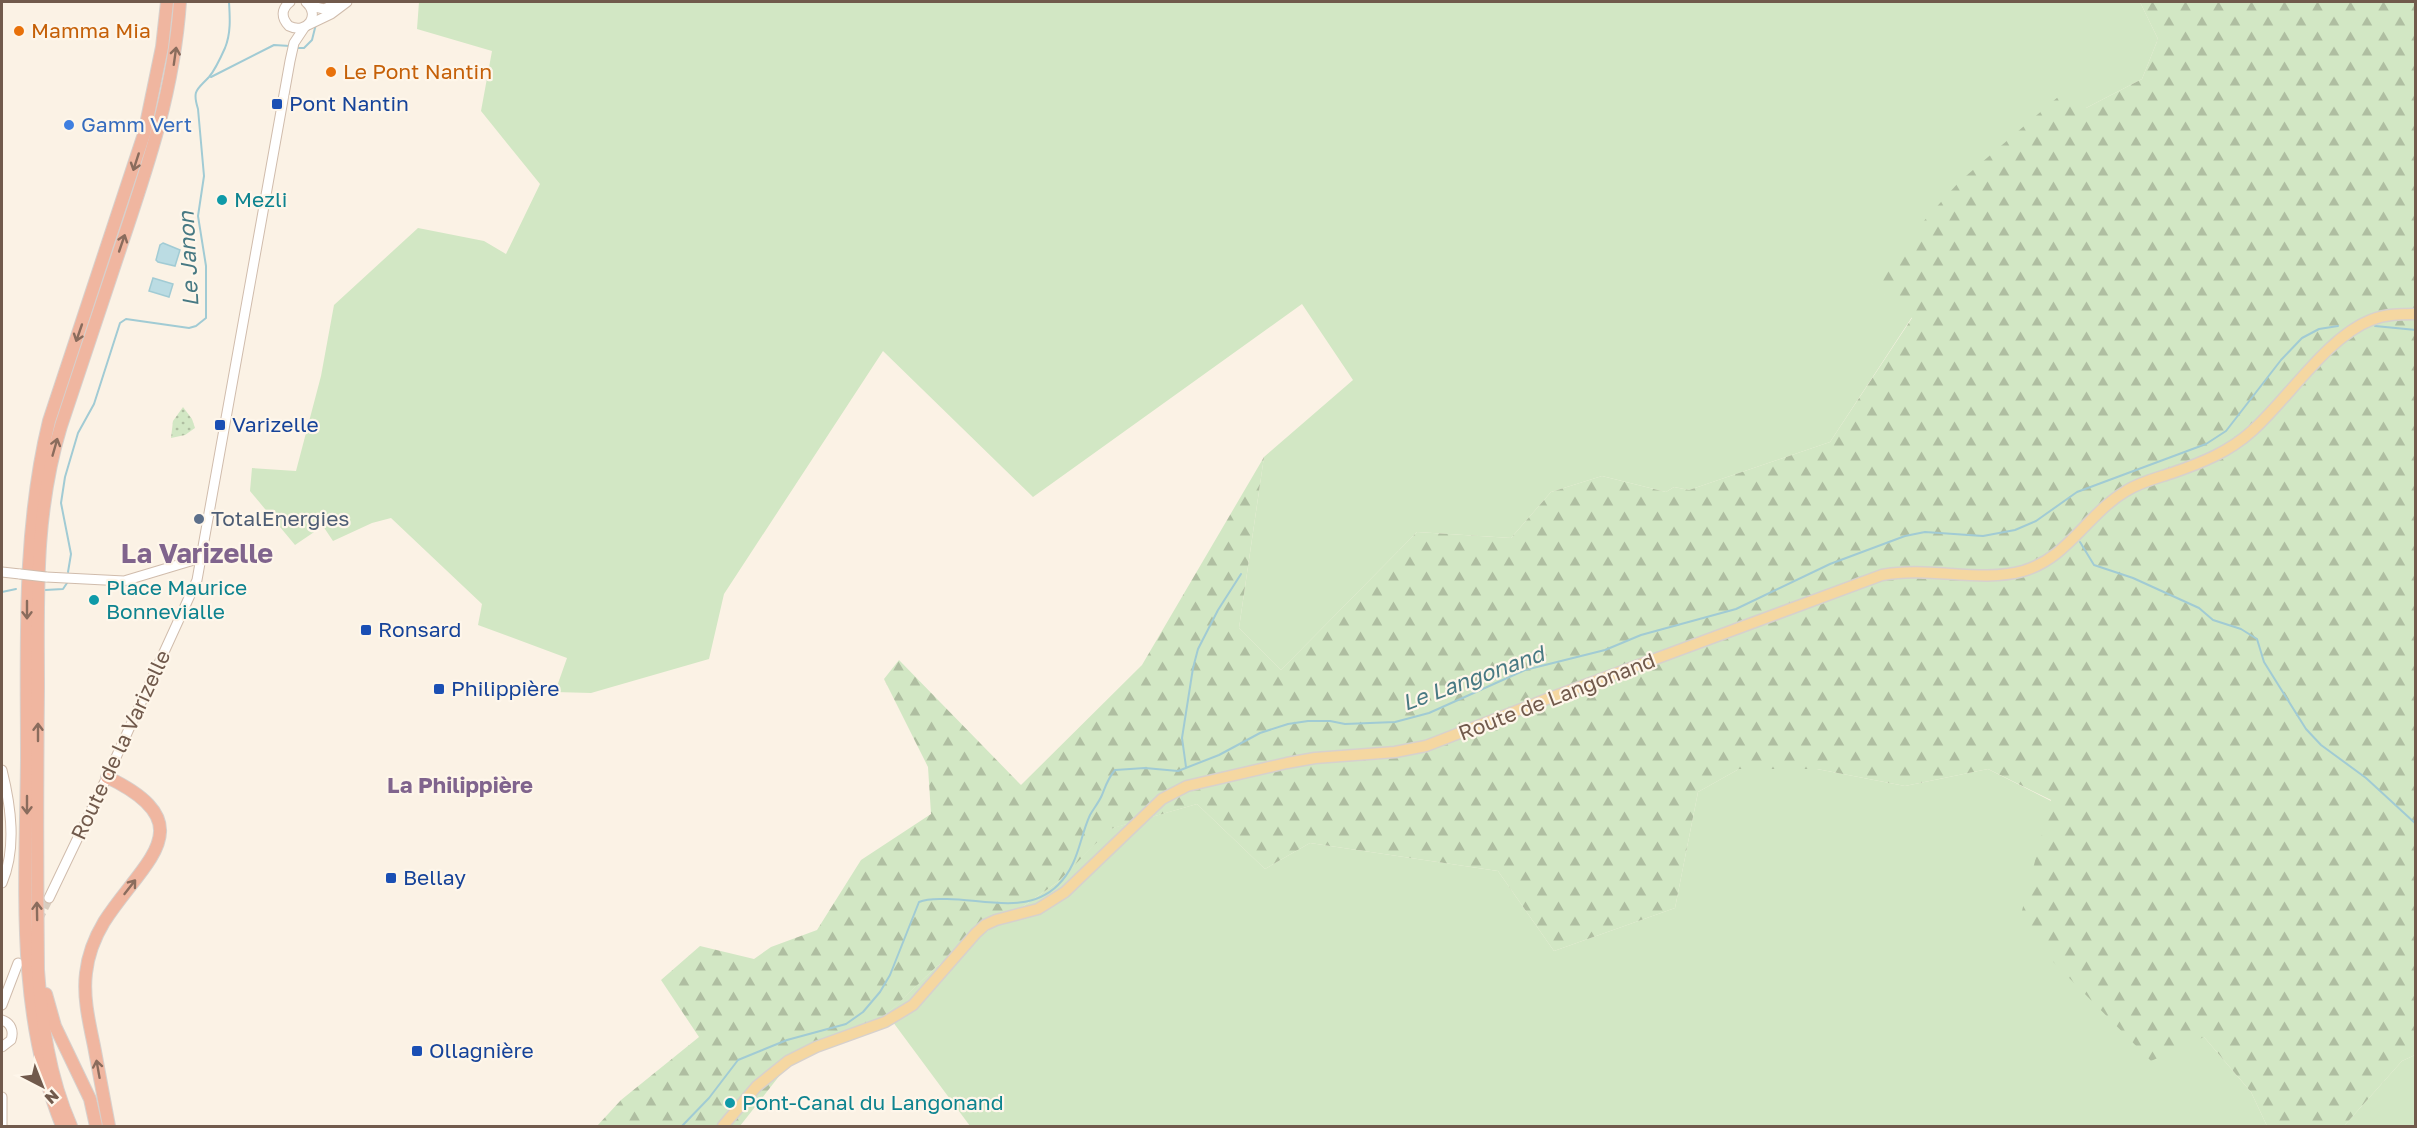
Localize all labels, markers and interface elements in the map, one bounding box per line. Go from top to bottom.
place label: Mamma Mia [31,17,151,43]
marker: Mamma Mia [12,24,26,38]
one-way arrow [170,46,181,66]
place label: Le Pont Nantin [343,58,492,84]
marker: Le Pont Nantin [324,65,338,79]
place label: Pont Nantin [289,90,409,116]
marker: Pont Nantin [270,97,284,111]
place label: Gamm Vert [81,111,192,137]
marker: Gamm Vert [62,118,76,132]
one-way arrow [129,152,140,171]
place label: Mezli [234,186,287,212]
marker: Mezli [215,193,229,207]
water label: Le Janon [171,209,203,307]
one-way arrow [118,234,129,253]
one-way arrow [73,323,84,342]
place label: Varizelle [232,411,319,437]
marker: Varizelle [213,418,227,432]
one-way arrow [50,438,61,457]
place label: TotalEnergies [211,505,349,531]
marker: TotalEnergies [192,512,206,526]
district label: La Varizelle [121,537,273,569]
place label: Place Maurice Bonnevialle [106,574,247,624]
marker: Place Maurice Bonnevialle [87,593,101,607]
one-way arrow [21,599,33,619]
place label: Ronsard [378,616,461,642]
marker: Ronsard [359,623,373,637]
water label: Le Langonand [1398,639,1550,716]
street label: Route de la Varizelle [65,646,175,844]
street label: Route de Langonand [1455,647,1659,746]
place label: Philippière [451,675,559,701]
marker: Philippière [432,682,446,696]
one-way arrow [32,722,44,742]
district label: La Philippière [387,771,533,798]
one-way arrow [21,794,32,814]
place label: Bellay [403,864,466,890]
marker: Bellay [384,871,398,885]
one-way arrow [123,880,136,896]
one-way arrow [31,902,43,922]
place label: Ollagnière [429,1037,534,1063]
marker: Ollagnière [410,1044,424,1058]
north arrow [12,1056,72,1116]
one-way arrow [92,1060,103,1079]
text: N [41,1086,63,1109]
place label: Pont-Canal du Langonand [742,1089,1004,1115]
marker: Pont-Canal du Langonand [723,1096,737,1110]

